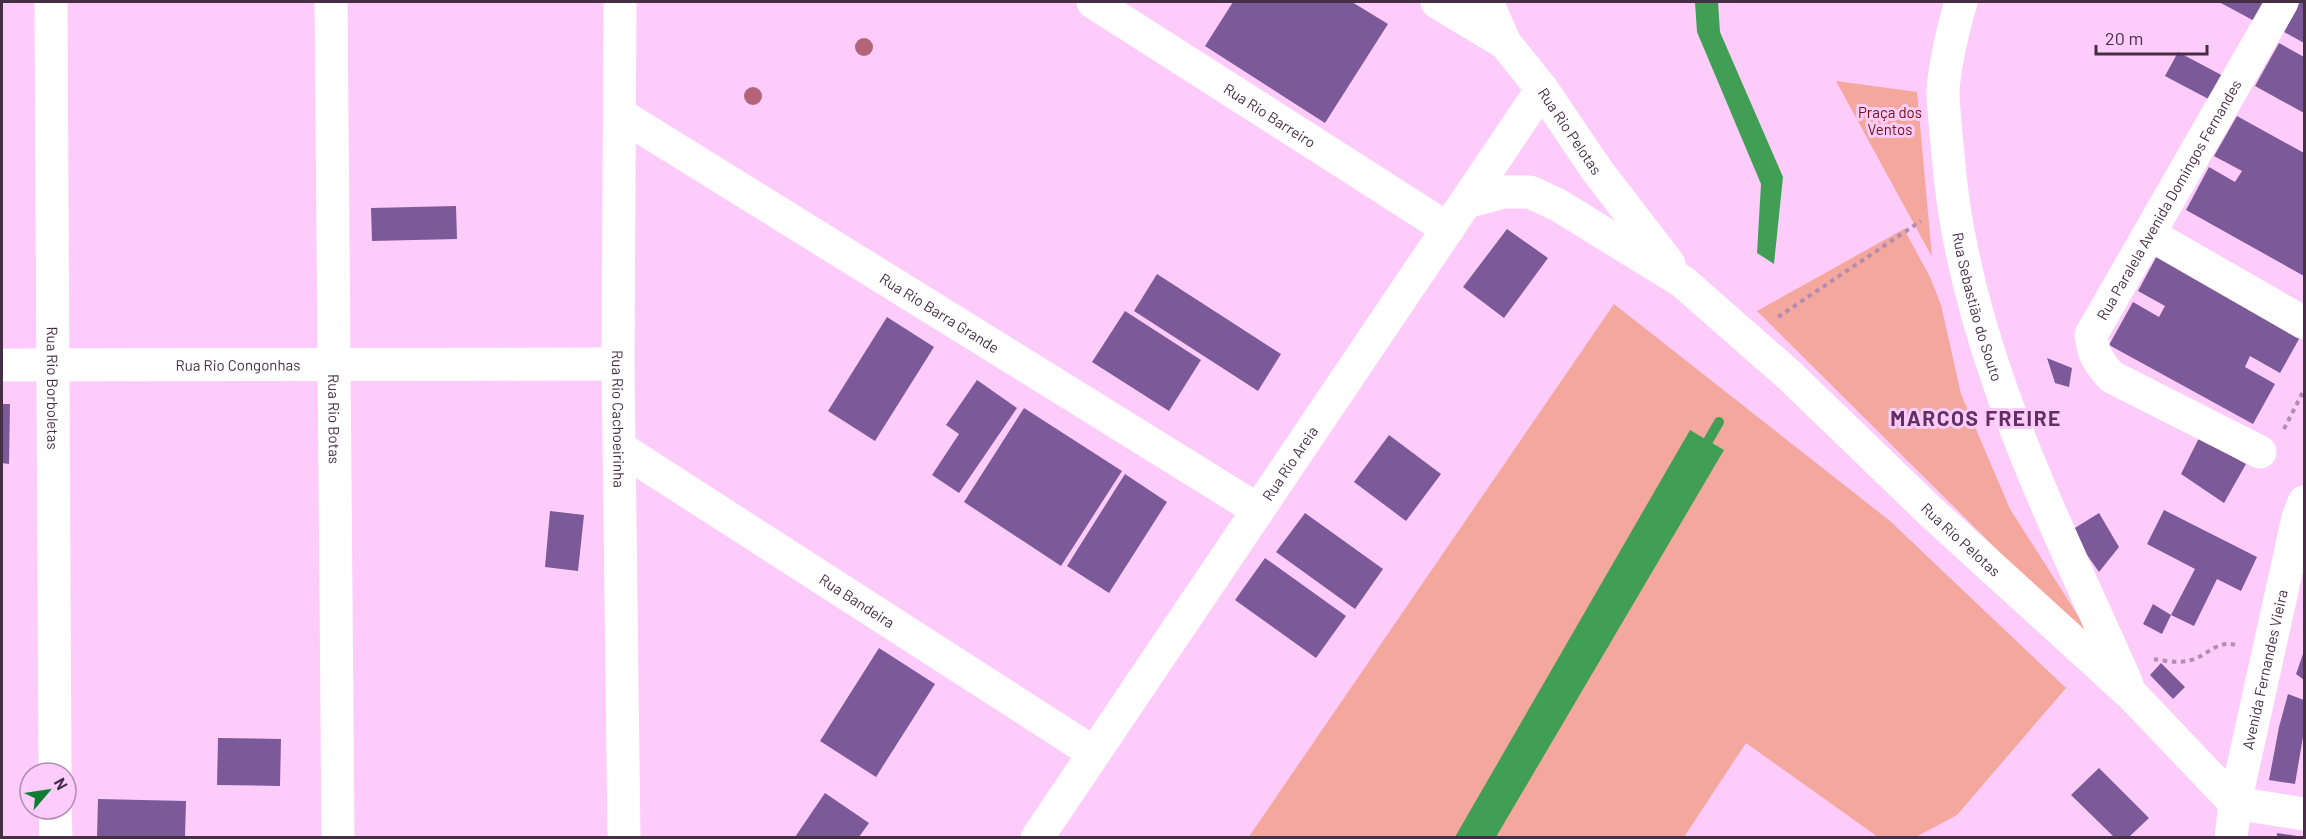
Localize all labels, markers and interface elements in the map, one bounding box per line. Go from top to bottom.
scale bar [2096,18,2207,56]
text: 20 m [2105,27,2143,49]
street label: Rua Paralela Avenida Domingos Fernandes [2093,76,2245,323]
street label: Rua Rio Barreiro [1221,79,1319,151]
street label: Rua Rio Pelotas [1535,84,1606,178]
park label: Praça dos Ventos [1858,103,1922,138]
street label: Rua Sebastião do Souto [1949,231,2007,383]
street label: Rua Rio Barra Grande [877,269,1003,356]
street label: Rua Rio Borboletas [44,326,62,450]
street label: Rua Rio Cachoeirinha [609,350,629,488]
street label: Rua Rio Congonhas [176,356,300,374]
street label: Rua Rio Botas [325,374,344,464]
district label: MARCOS FREIRE [1890,405,2062,430]
street label: Rua Rio Areia [1258,422,1321,504]
street label: Rua Rio Pelotas [1918,499,2004,580]
street label: Rua Bandeira [816,570,898,631]
street label: Avenida Fernandes Vieira [2238,588,2291,751]
north arrow [18,761,78,821]
text: N [51,774,72,793]

